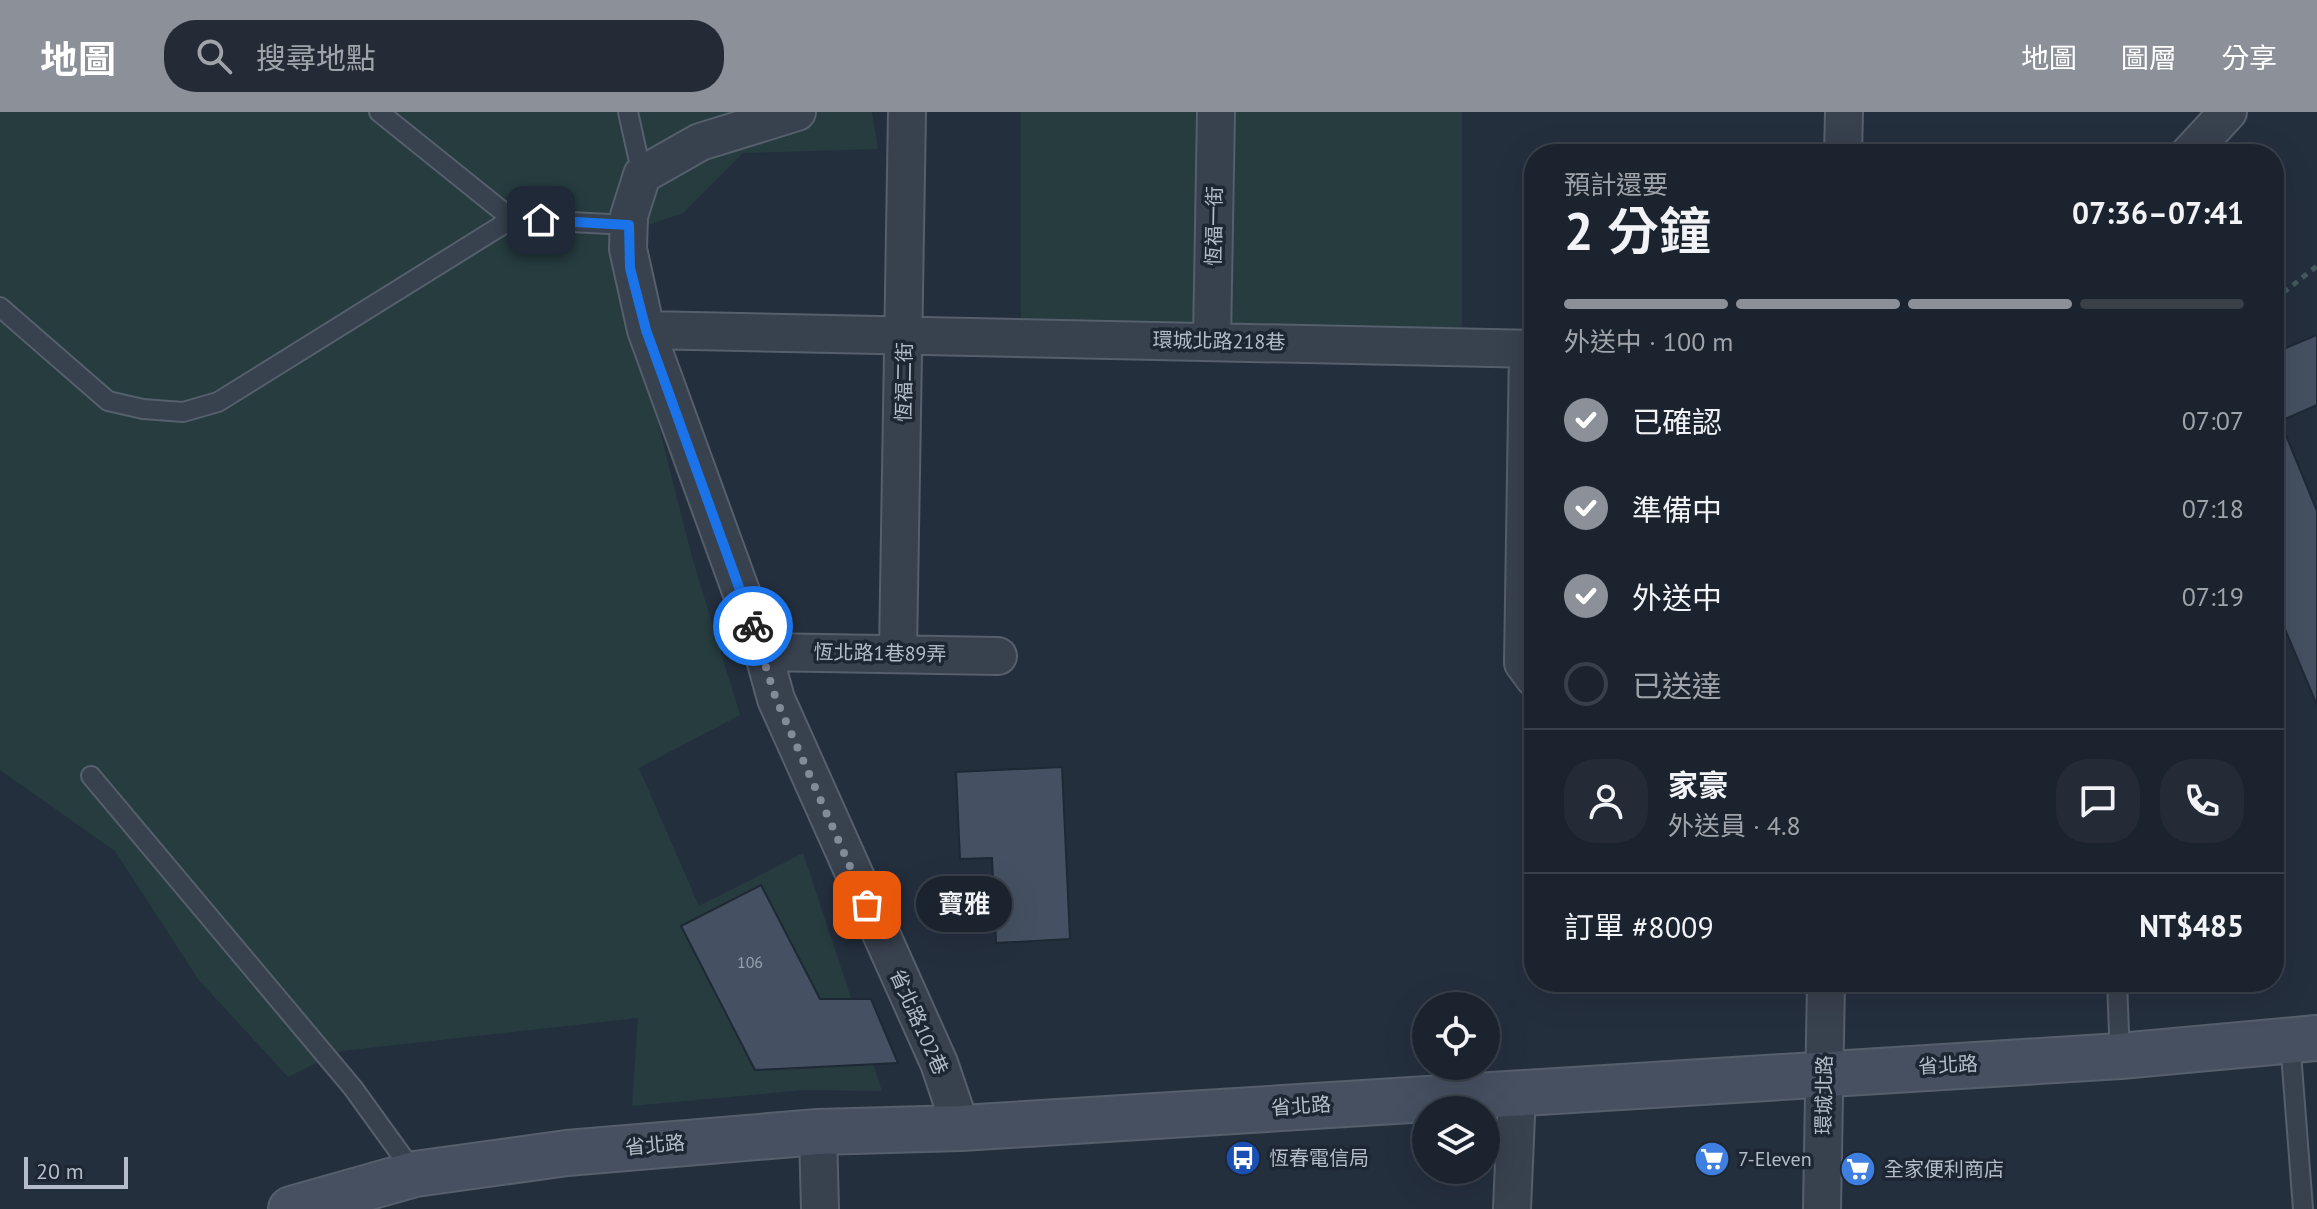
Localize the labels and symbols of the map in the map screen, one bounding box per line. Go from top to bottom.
pin [507,186,575,254]
street label: 恆福一街 [1200,186,1228,266]
street label: 環城北路218巷 [1152,327,1286,355]
street label: 恆福二街 [890,342,918,422]
courier [713,586,793,666]
street label: 恆北路1巷89弄 [813,639,947,667]
pin [833,871,901,939]
callout: 寶雅 [915,877,1011,933]
house number: 106 [737,952,763,972]
street label: 省北路102巷 [884,965,954,1079]
street label: 省北路 [1917,1050,1979,1080]
street label: 環城北路 [1810,1055,1838,1135]
street label: 省北路 [1270,1091,1332,1121]
street label: 省北路 [624,1129,686,1161]
bus stop icon: 恆春電信局 [1224,1139,1262,1177]
supermarket icon: 7-Eleven [1693,1140,1731,1178]
place label: 恆春電信局 [1269,1145,1369,1171]
place label: 7-Eleven [1738,1146,1812,1172]
supermarket icon: 全家便利商店 [1839,1150,1877,1188]
scale bar [24,1153,128,1189]
place label: 全家便利商店 [1884,1156,2004,1182]

